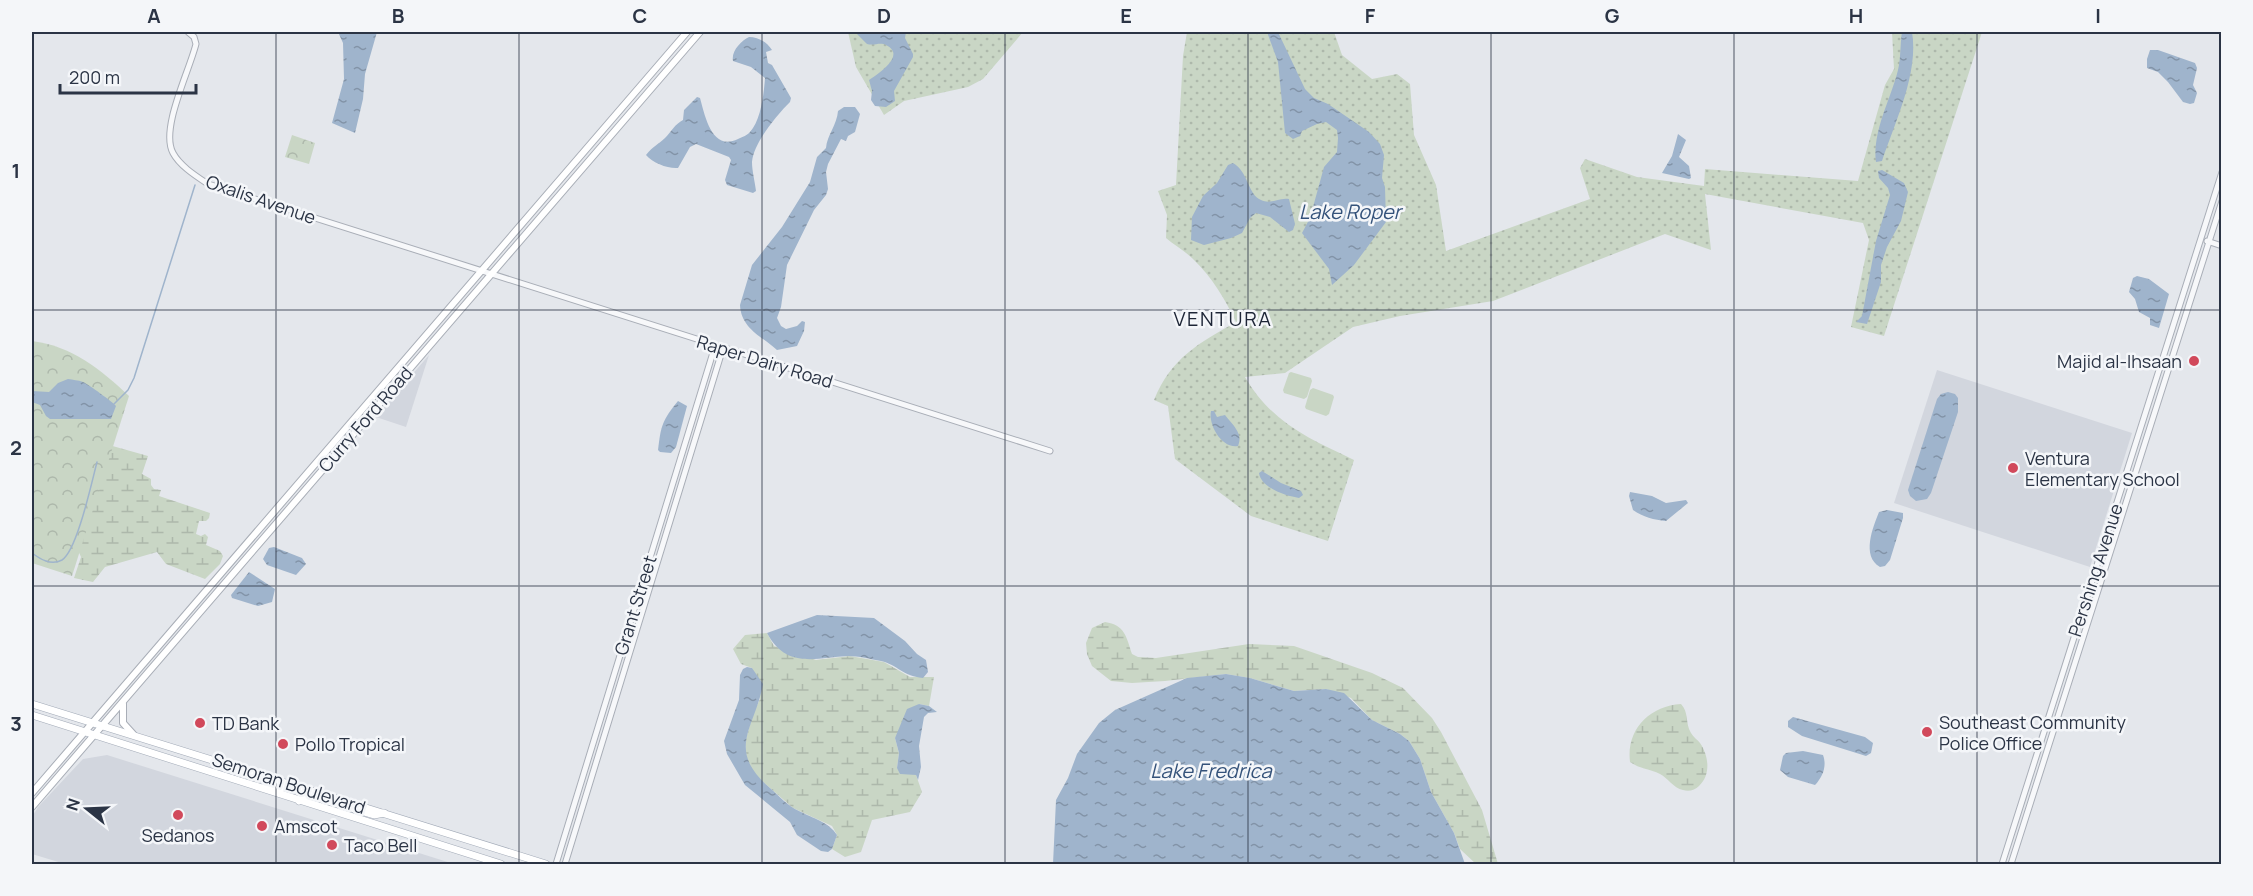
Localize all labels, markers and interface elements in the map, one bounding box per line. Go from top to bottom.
text: A [147,2,161,29]
text: B [392,2,405,29]
text: C [633,2,647,29]
text: D [877,2,891,29]
text: E [1120,2,1132,29]
text: F [1365,2,1376,29]
text: G [1605,2,1620,29]
text: H [1849,2,1863,29]
text: I [2095,2,2101,29]
scale bar [60,57,196,95]
text: 200 m [69,65,120,89]
text: 1 [12,157,20,184]
street label: Oxalis Avenue [203,169,319,229]
water label: Lake Roper [1299,198,1404,225]
district label: VENTURA [1174,305,1272,332]
street label: Raper Dairy Road [694,329,836,393]
place label: Majid al-Ihsaan [2057,349,2182,373]
marker: Majid al-Ihsaan [2187,354,2201,368]
street label: Curry Ford Road [313,361,417,477]
text: 2 [10,434,22,461]
place label: Ventura Elementary School [2025,446,2180,491]
marker: Ventura Elementary School [2006,461,2020,475]
street label: Pershing Avenue [2062,500,2128,640]
street label: Grant Street [608,552,662,658]
text: 3 [10,710,22,737]
place label: Southeast Community Police Office [1939,710,2127,755]
place label: TD Bank [212,711,280,735]
marker: TD Bank [193,716,207,730]
marker: Southeast Community Police Office [1920,725,1934,739]
place label: Pollo Tropical [295,732,405,756]
marker: Pollo Tropical [276,737,290,751]
street label: Semoran Boulevard [209,747,369,819]
water label: Lake Fredrica [1150,757,1273,784]
north arrow [57,779,117,839]
text: N [60,795,85,813]
marker: Sedanos [171,808,185,822]
place label: Amscot [274,814,338,838]
marker: Amscot [255,819,269,833]
place label: Sedanos [142,823,214,847]
place label: Taco Bell [344,833,417,857]
marker: Taco Bell [325,838,339,852]

